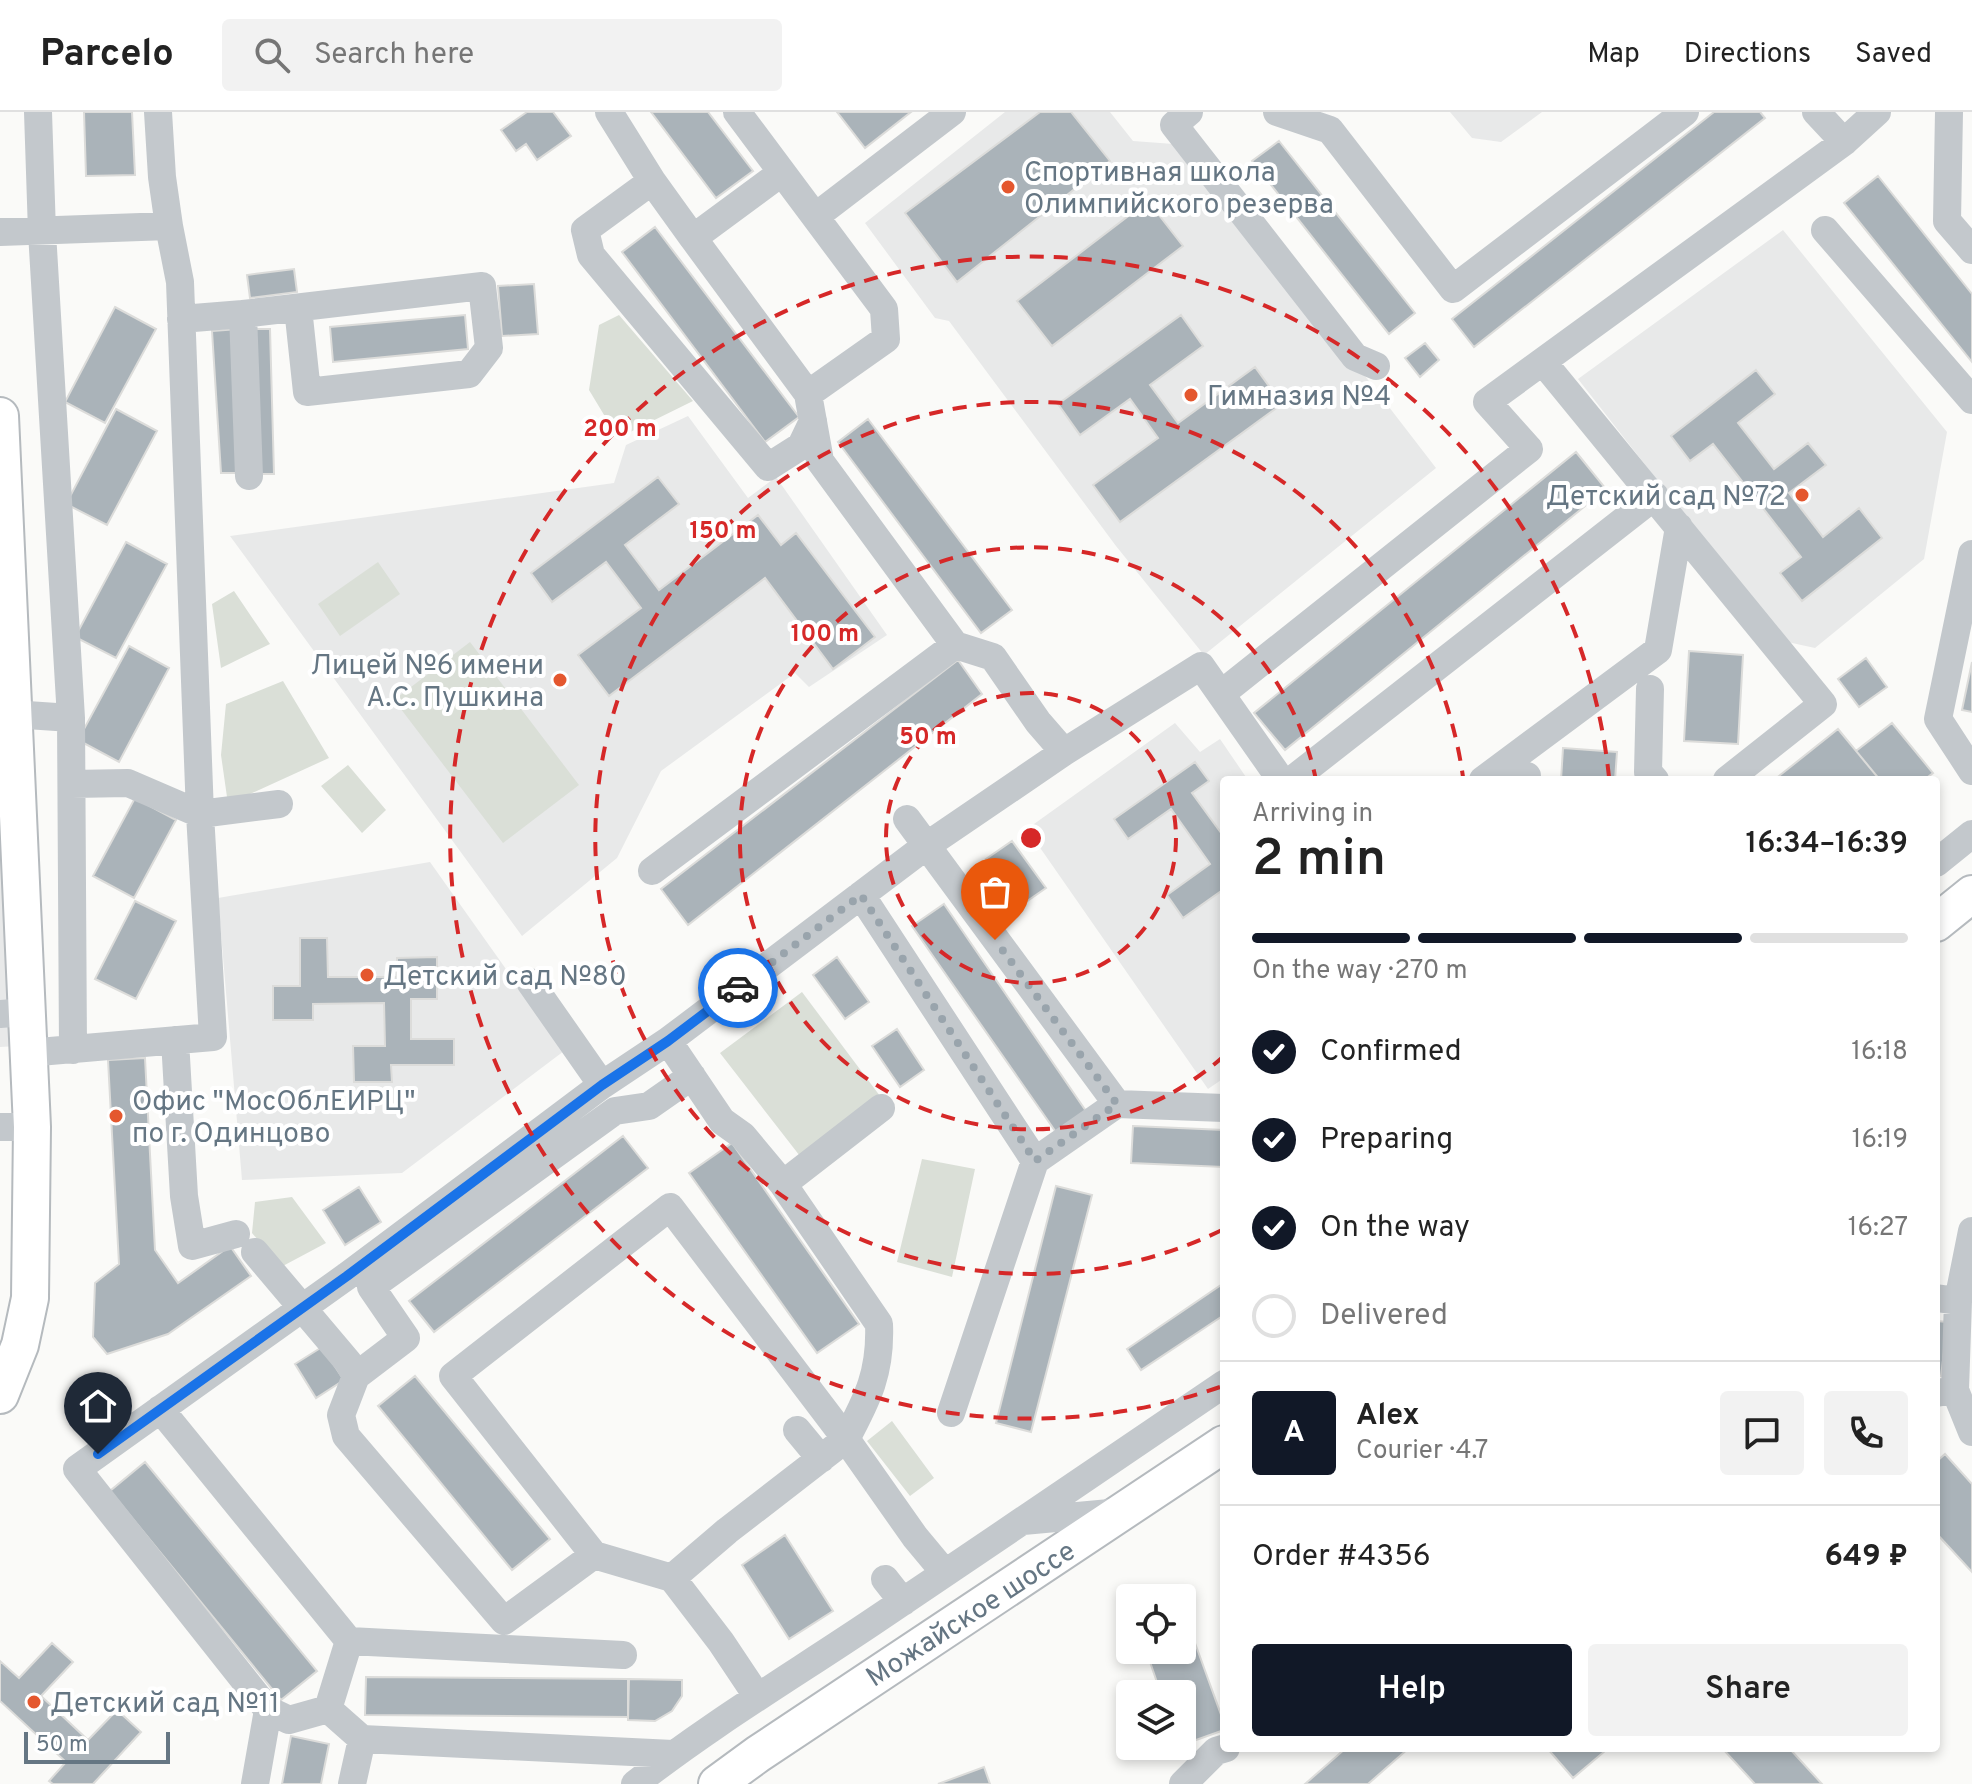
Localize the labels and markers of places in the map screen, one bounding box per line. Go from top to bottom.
place label: Спортивная школа Олимпийского резерва [1024,156,1334,224]
marker: Спортивная школа Олимпийского резерва [999,178,1017,196]
place label: Гимназия №4 [1207,380,1391,416]
marker: Гимназия №4 [1182,386,1200,404]
place label: Детский сад №72 [1546,480,1786,516]
marker: Детский сад №72 [1793,486,1811,504]
place label: Лицей №6 имени А.С. Пушкина [310,649,544,717]
marker: Лицей №6 имени А.С. Пушкина [551,671,569,689]
centre of rings [1017,824,1045,852]
pin [961,858,1029,940]
place label: Детский сад №80 [383,960,627,996]
marker: Детский сад №80 [358,966,376,984]
place label: Офис "МосОблЕИРЦ" по г. Одинцово [132,1085,416,1153]
marker: Офис "МосОблЕИРЦ" по г. Одинцово [107,1107,125,1125]
pin [64,1372,132,1454]
place label: Детский сад №11 [50,1687,280,1723]
marker: Детский сад №11 [25,1693,43,1711]

